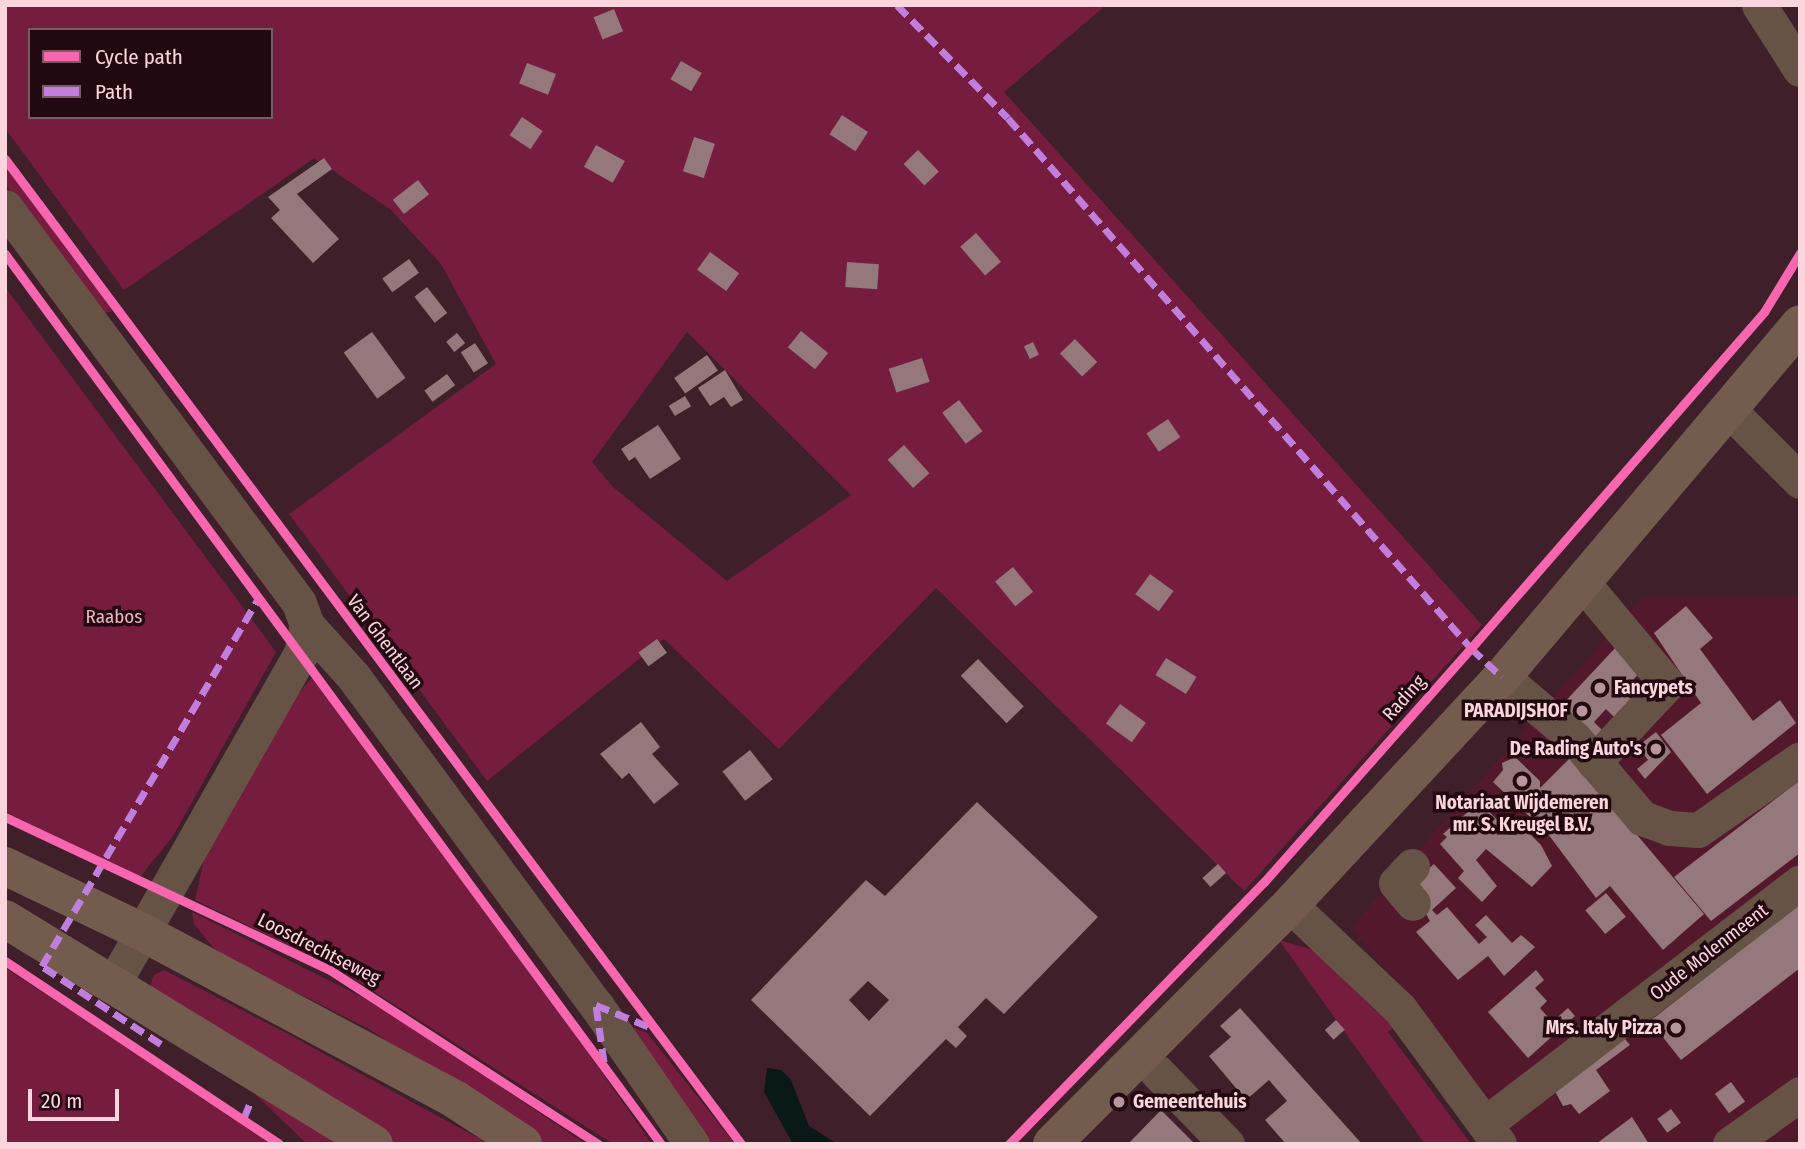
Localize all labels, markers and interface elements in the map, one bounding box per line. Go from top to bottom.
legend [28,28,273,119]
text: Cycle path [95,44,183,70]
text: Path [95,79,133,105]
street label: Van Ghentlaan [342,590,428,694]
park label: Raabos [86,606,142,628]
street label: Rading [1378,671,1430,725]
place label: Fancypets [1614,677,1693,699]
marker: Fancypets [1592,680,1608,696]
place label: PARADIJSHOF [1464,700,1568,722]
marker: PARADIJSHOF [1574,703,1590,719]
place label: De Rading Auto's [1510,738,1642,760]
marker: De Rading Auto's [1648,741,1664,757]
marker: Notariaat Wijdemeren mr. S. Kreugel B.V. [1514,773,1530,789]
place label: Notariaat Wijdemeren mr. S. Kreugel B.V. [1435,792,1609,836]
street label: Oude Molenmeent [1646,899,1772,1005]
street label: Loosdrechtseweg [254,908,384,990]
place label: Mrs. Italy Pizza [1546,1017,1662,1039]
marker: Mrs. Italy Pizza [1668,1020,1684,1036]
scale bar [32,1076,122,1120]
text: 20 m [41,1088,82,1114]
place label: Gemeentehuis [1133,1091,1247,1113]
marker: Gemeentehuis [1111,1094,1127,1110]

